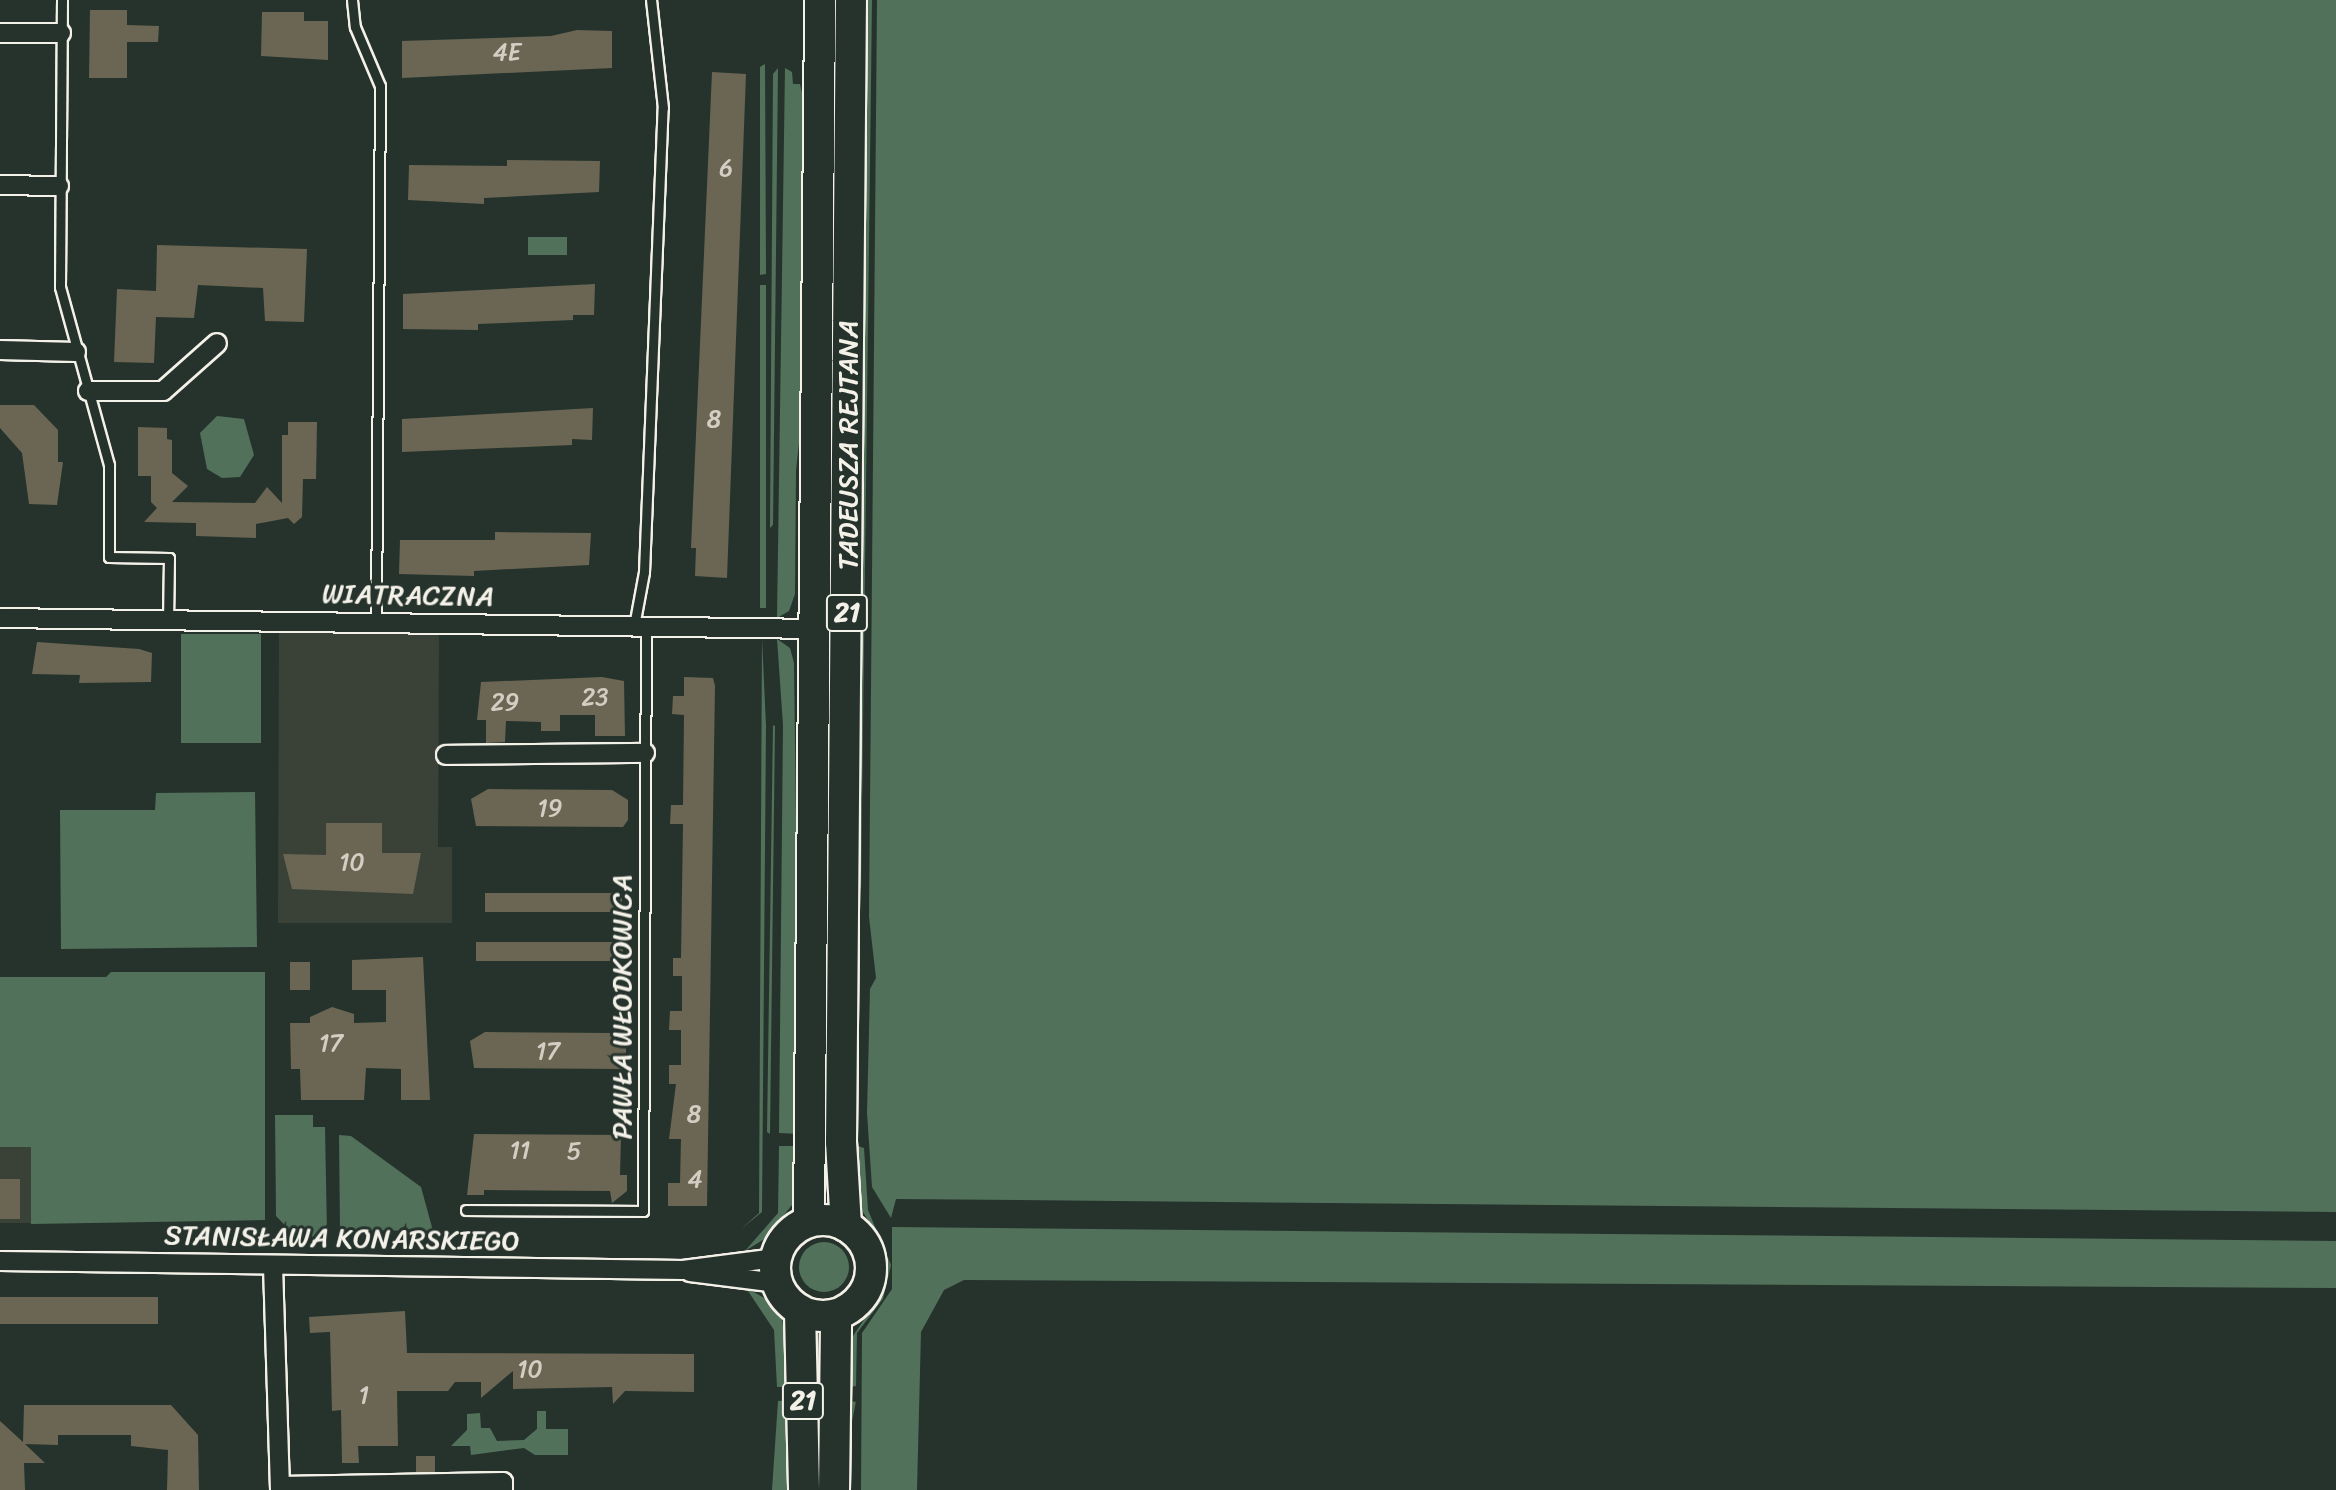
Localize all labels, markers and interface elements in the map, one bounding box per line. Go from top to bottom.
house number: 4E [493,39,521,67]
house number: 6 [719,155,733,183]
street label: TADEUSZA REJTANA [831,321,865,569]
house number: 8 [707,406,721,434]
street label: WIATRACZNA [322,577,494,613]
road number: 21 [825,591,869,635]
house number: 23 [581,684,609,712]
house number: 29 [491,689,519,717]
house number: 19 [537,795,563,823]
house number: 10 [339,849,365,877]
street label: PAWŁA WŁODKOWICA [605,875,639,1139]
house number: 17 [319,1030,343,1058]
house number: 17 [536,1038,560,1066]
house number: 8 [687,1101,701,1129]
house number: 11 [510,1137,530,1165]
house number: 5 [567,1138,581,1166]
house number: 4 [688,1166,702,1194]
street label: STANISŁAWA KONARSKIEGO [164,1218,520,1258]
house number: 10 [517,1356,543,1384]
road number: 21 [781,1379,825,1423]
house number: 1 [359,1382,369,1410]

